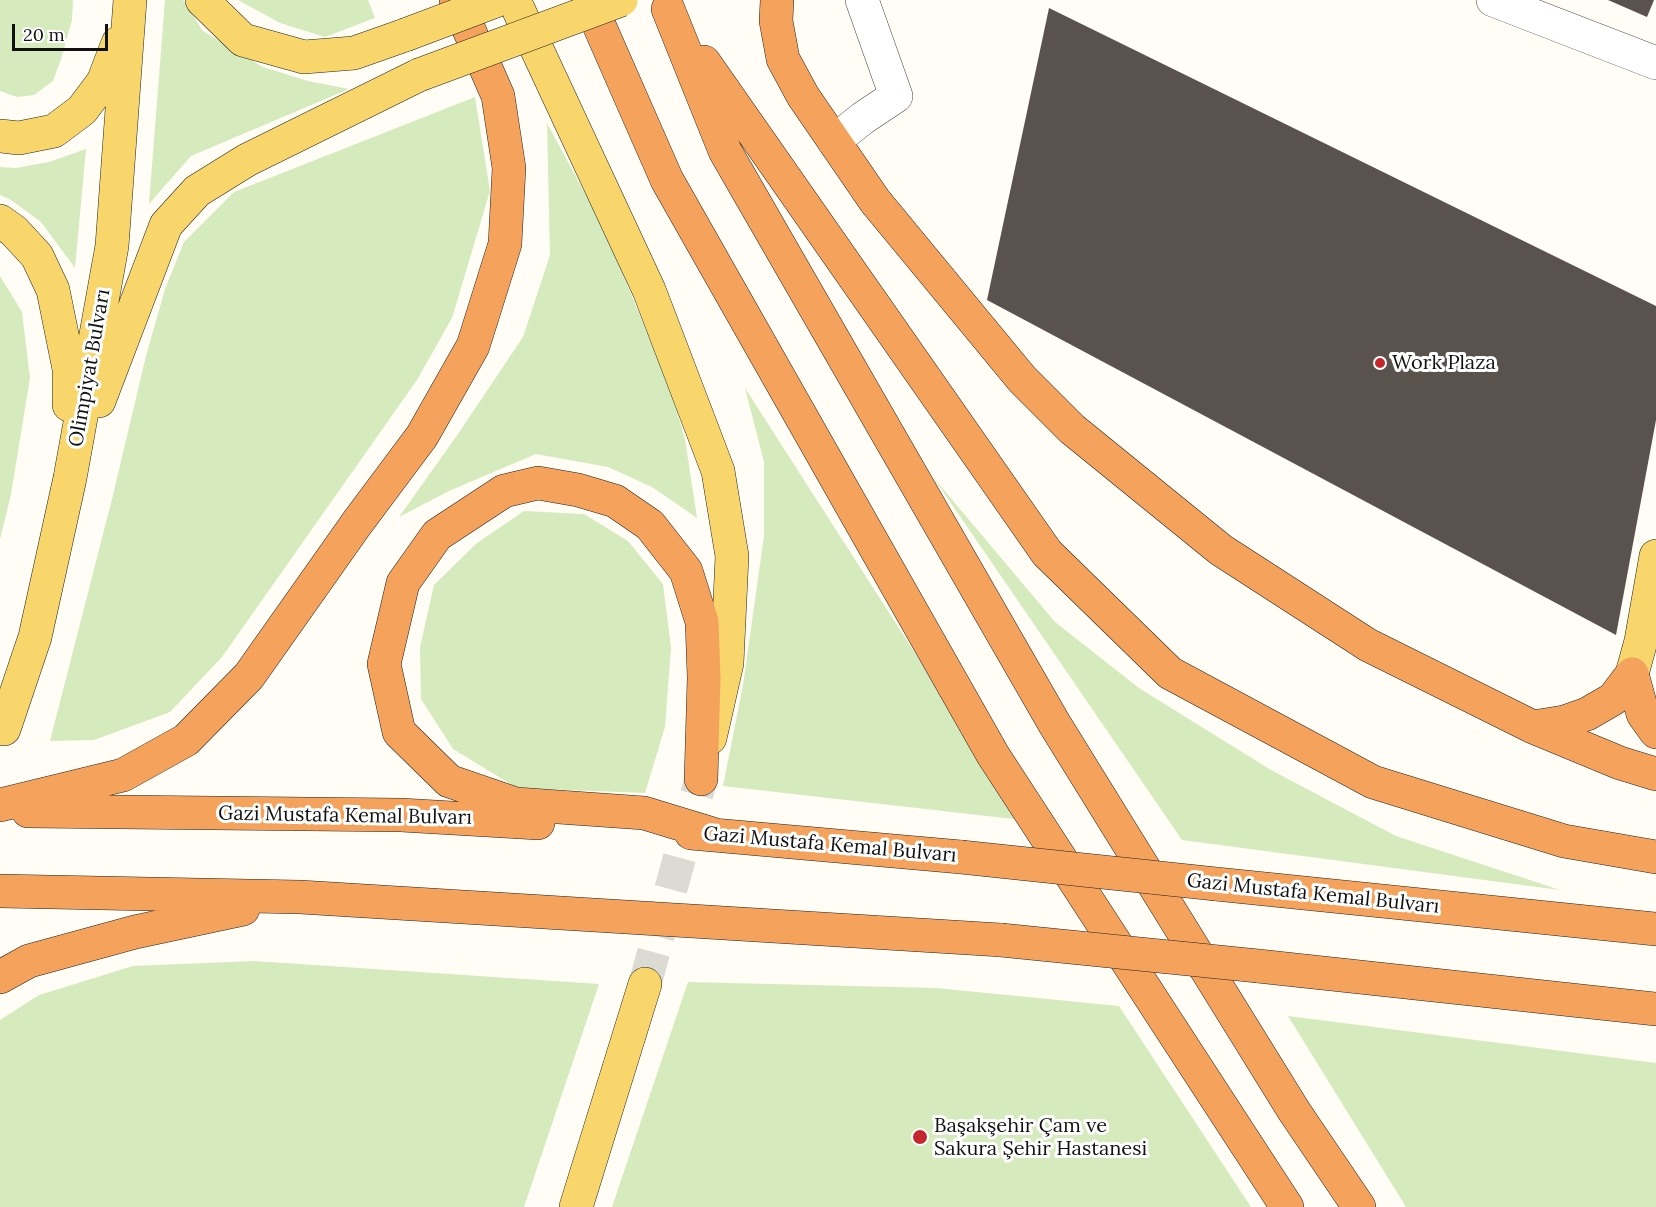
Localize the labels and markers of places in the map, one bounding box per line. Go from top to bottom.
place label: Work Plaza [1392,351,1496,375]
marker: Work Plaza [1373,356,1387,370]
place label: Başakşehir Çam ve Sakura Şehir Hastanesi [934,1114,1147,1161]
marker: Başakşehir Çam ve Sakura Şehir Hastanesi [911,1128,929,1146]

